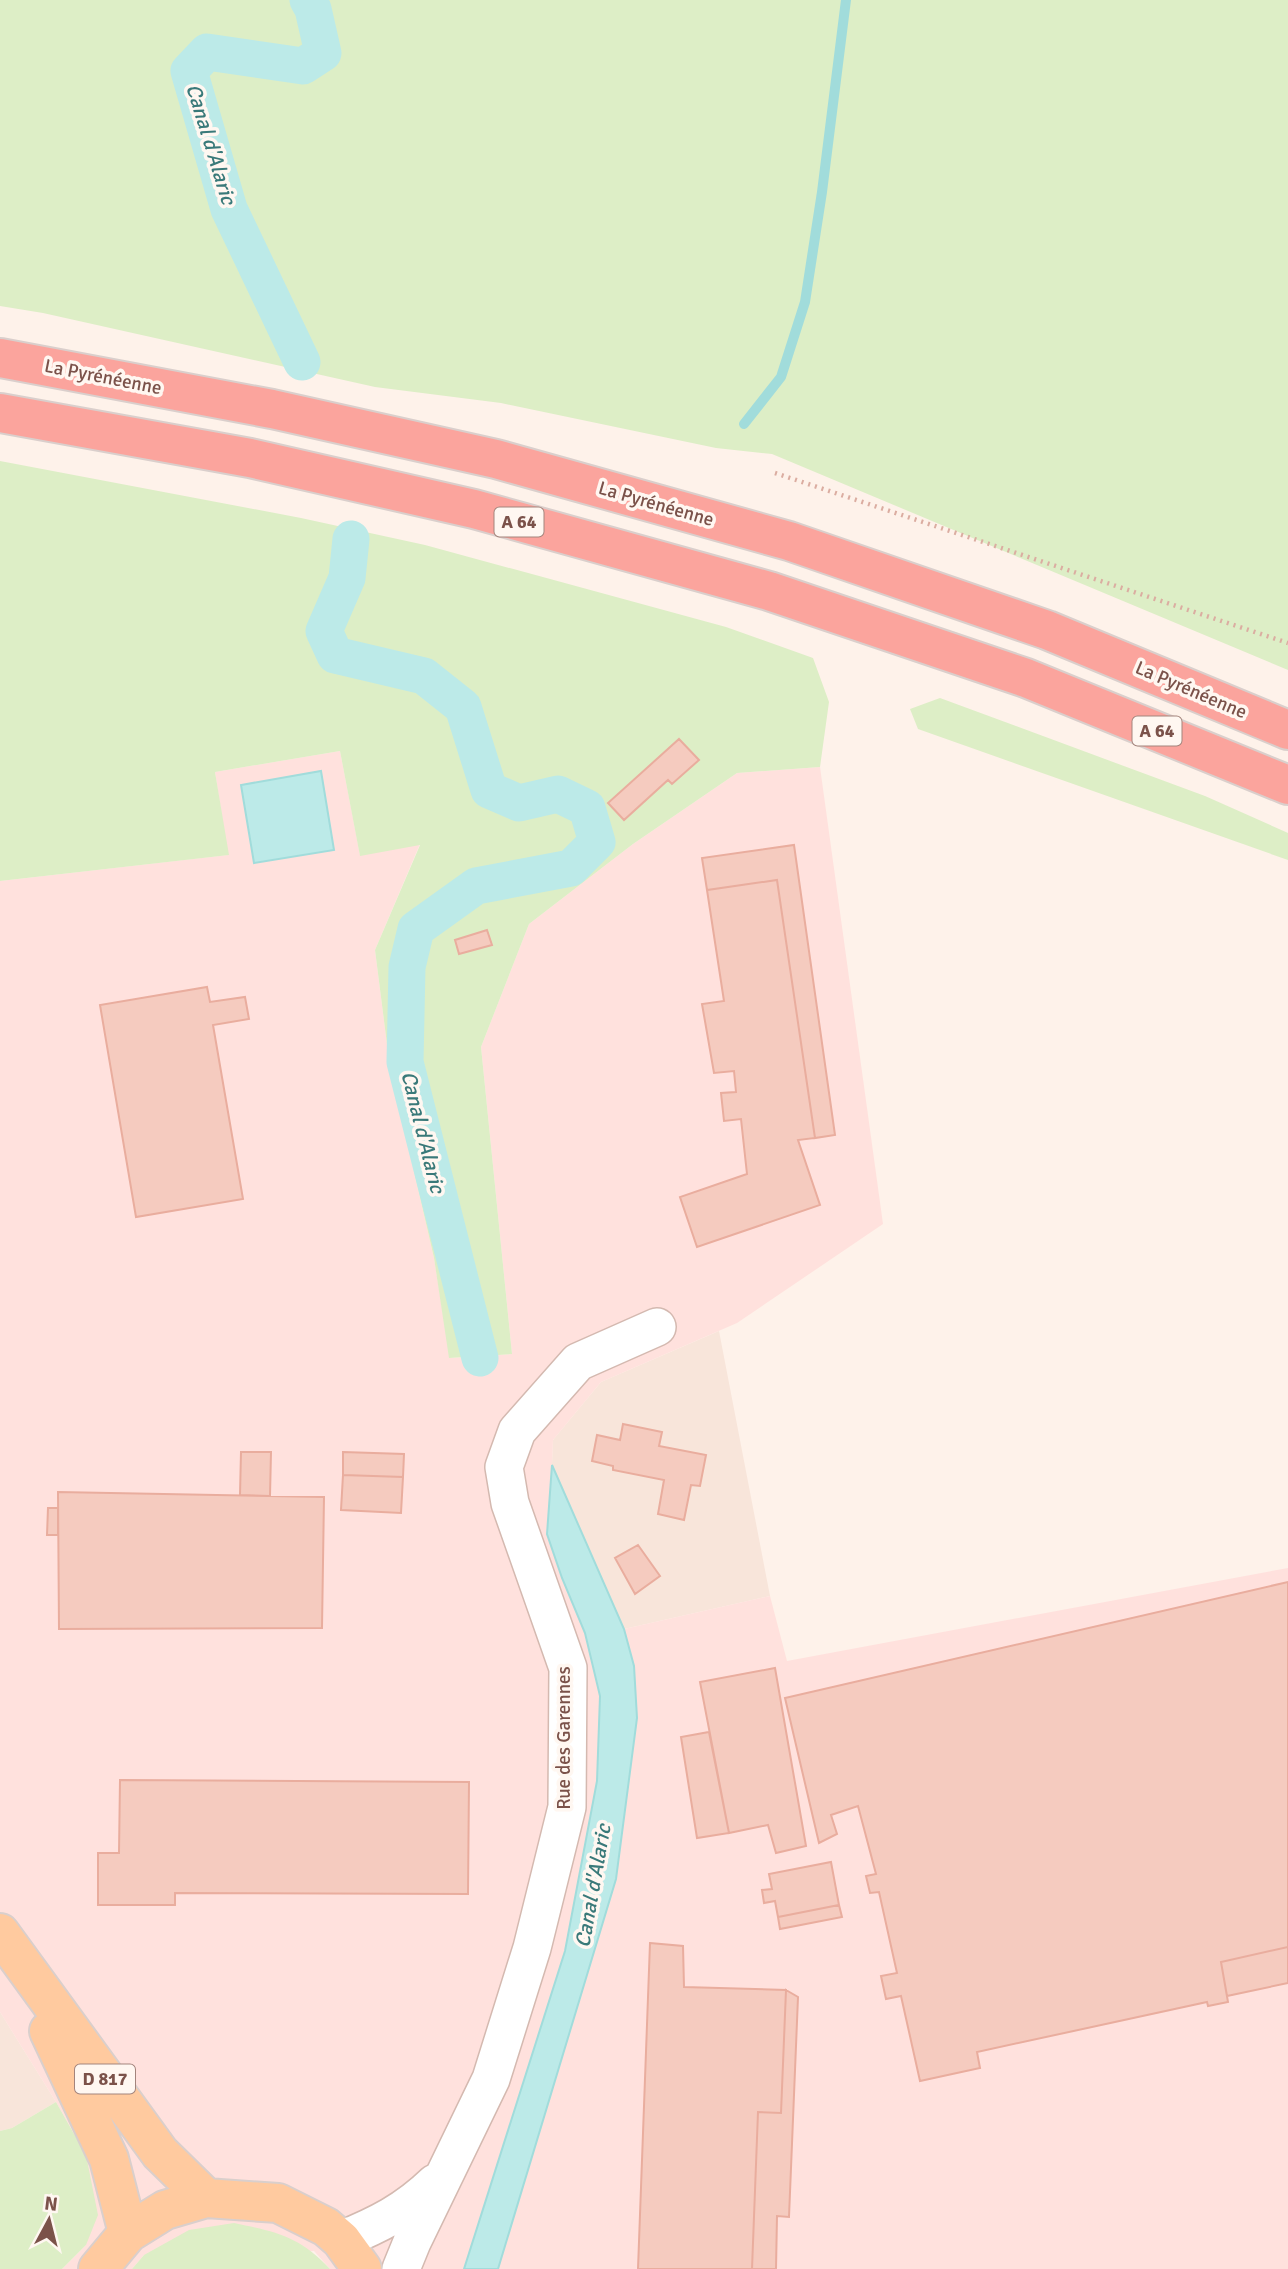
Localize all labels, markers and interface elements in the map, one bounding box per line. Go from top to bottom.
water label: Canal d'Alaric [180,81,242,209]
street label: La Pyrénéenne [42,354,164,400]
street label: La Pyrénéenne [596,476,716,532]
road number: A 64 [494,508,544,536]
street label: La Pyrénéenne [1132,656,1250,724]
road number: A 64 [1132,716,1182,746]
water label: Canal d'Alaric [395,1068,451,1198]
street label: Rue des Garennes [552,1666,576,1810]
water label: Canal d'Alaric [569,1820,617,1950]
road number: D 817 [75,2064,135,2094]
north arrow [14,2185,84,2255]
text: N [43,2191,59,2217]

